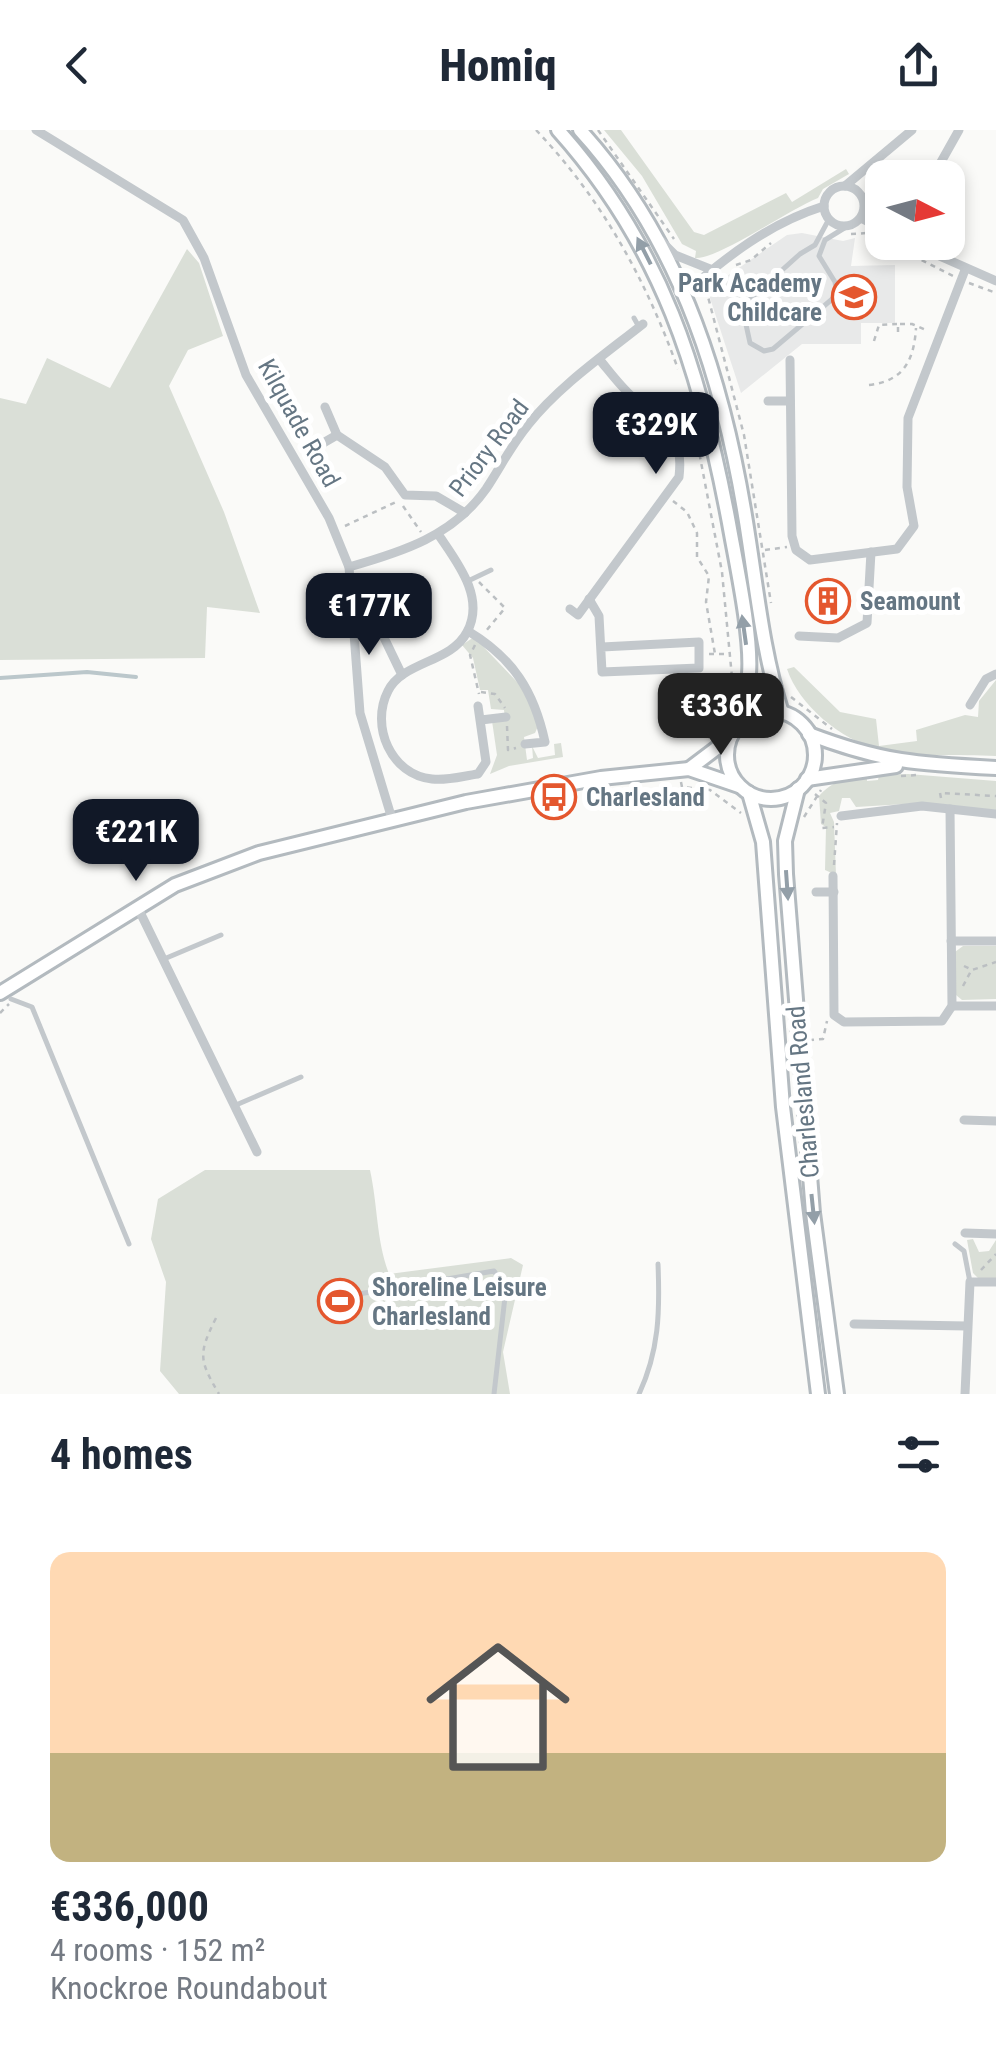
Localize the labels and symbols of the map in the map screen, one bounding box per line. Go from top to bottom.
north arrow [865,160,965,260]
one-way arrow [636,237,653,266]
place label: Park Academy Childcare [678,269,822,327]
school or university icon: Park Academy Childcare [831,274,877,320]
street label: Kilquade Road [252,354,346,492]
pin: €329K [586,392,726,477]
street label: Priory Road [443,394,535,502]
pin: €177K [299,573,439,658]
building icon: Seamount [805,578,851,624]
place label: Seamount [860,587,961,616]
one-way arrow [736,614,752,646]
pin: €336K [651,673,791,758]
bus stop icon: Charlesland [531,774,577,820]
place label: Charlesland [586,783,705,812]
pin: €221K [66,799,206,884]
one-way arrow [779,870,795,902]
street label: Charlesland Road [781,1005,825,1179]
one-way arrow [805,1194,821,1226]
place label: Shoreline Leisure Charlesland [372,1273,547,1331]
sports icon: Shoreline Leisure Charlesland [317,1278,363,1324]

